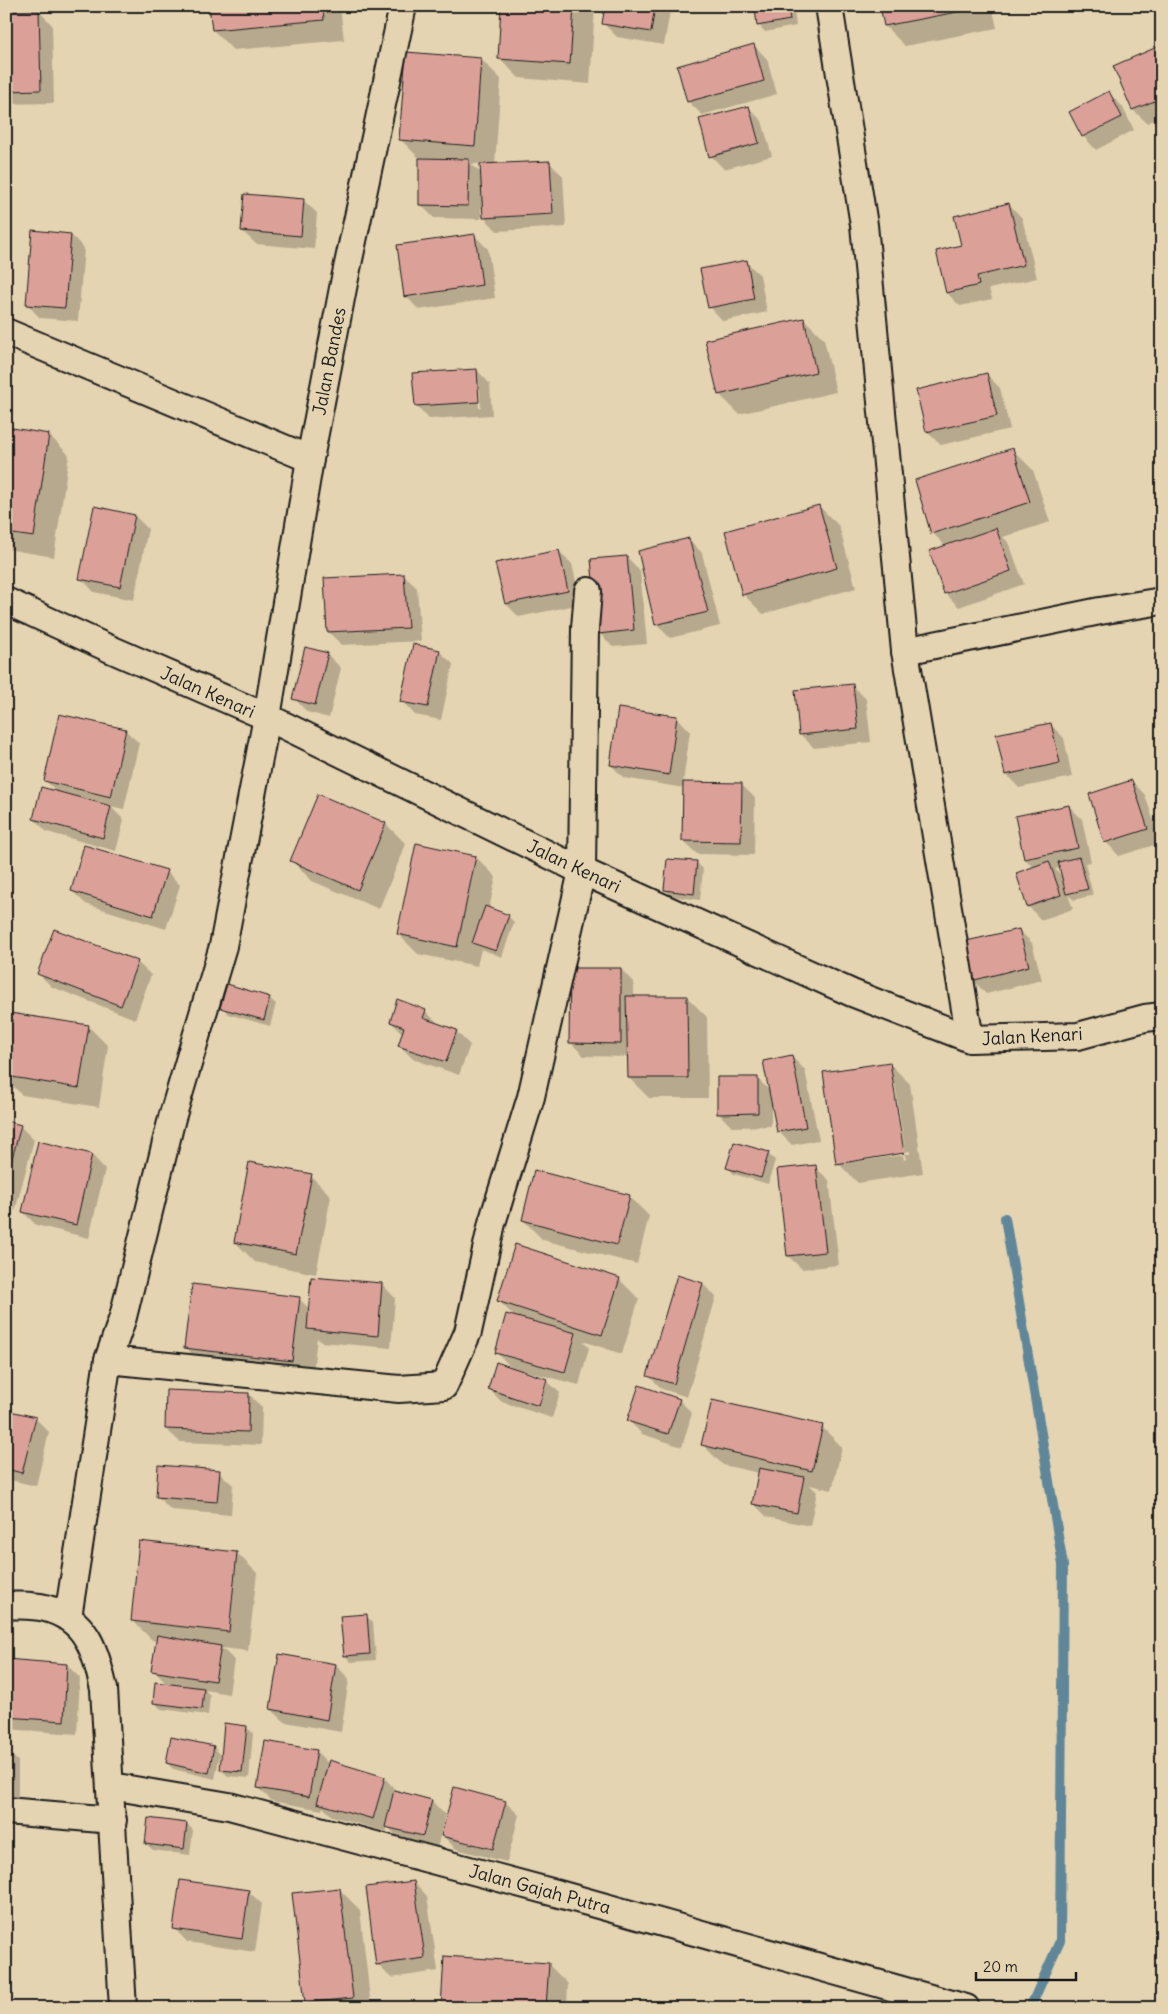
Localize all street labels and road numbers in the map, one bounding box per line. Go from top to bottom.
street label: Jalan Bandes [307,305,351,417]
street label: Jalan Kenari [157,661,259,723]
street label: Jalan Kenari [523,834,625,898]
street label: Jalan Kenari [981,1022,1083,1050]
street label: Jalan Gajah Putra [467,1859,613,1919]

